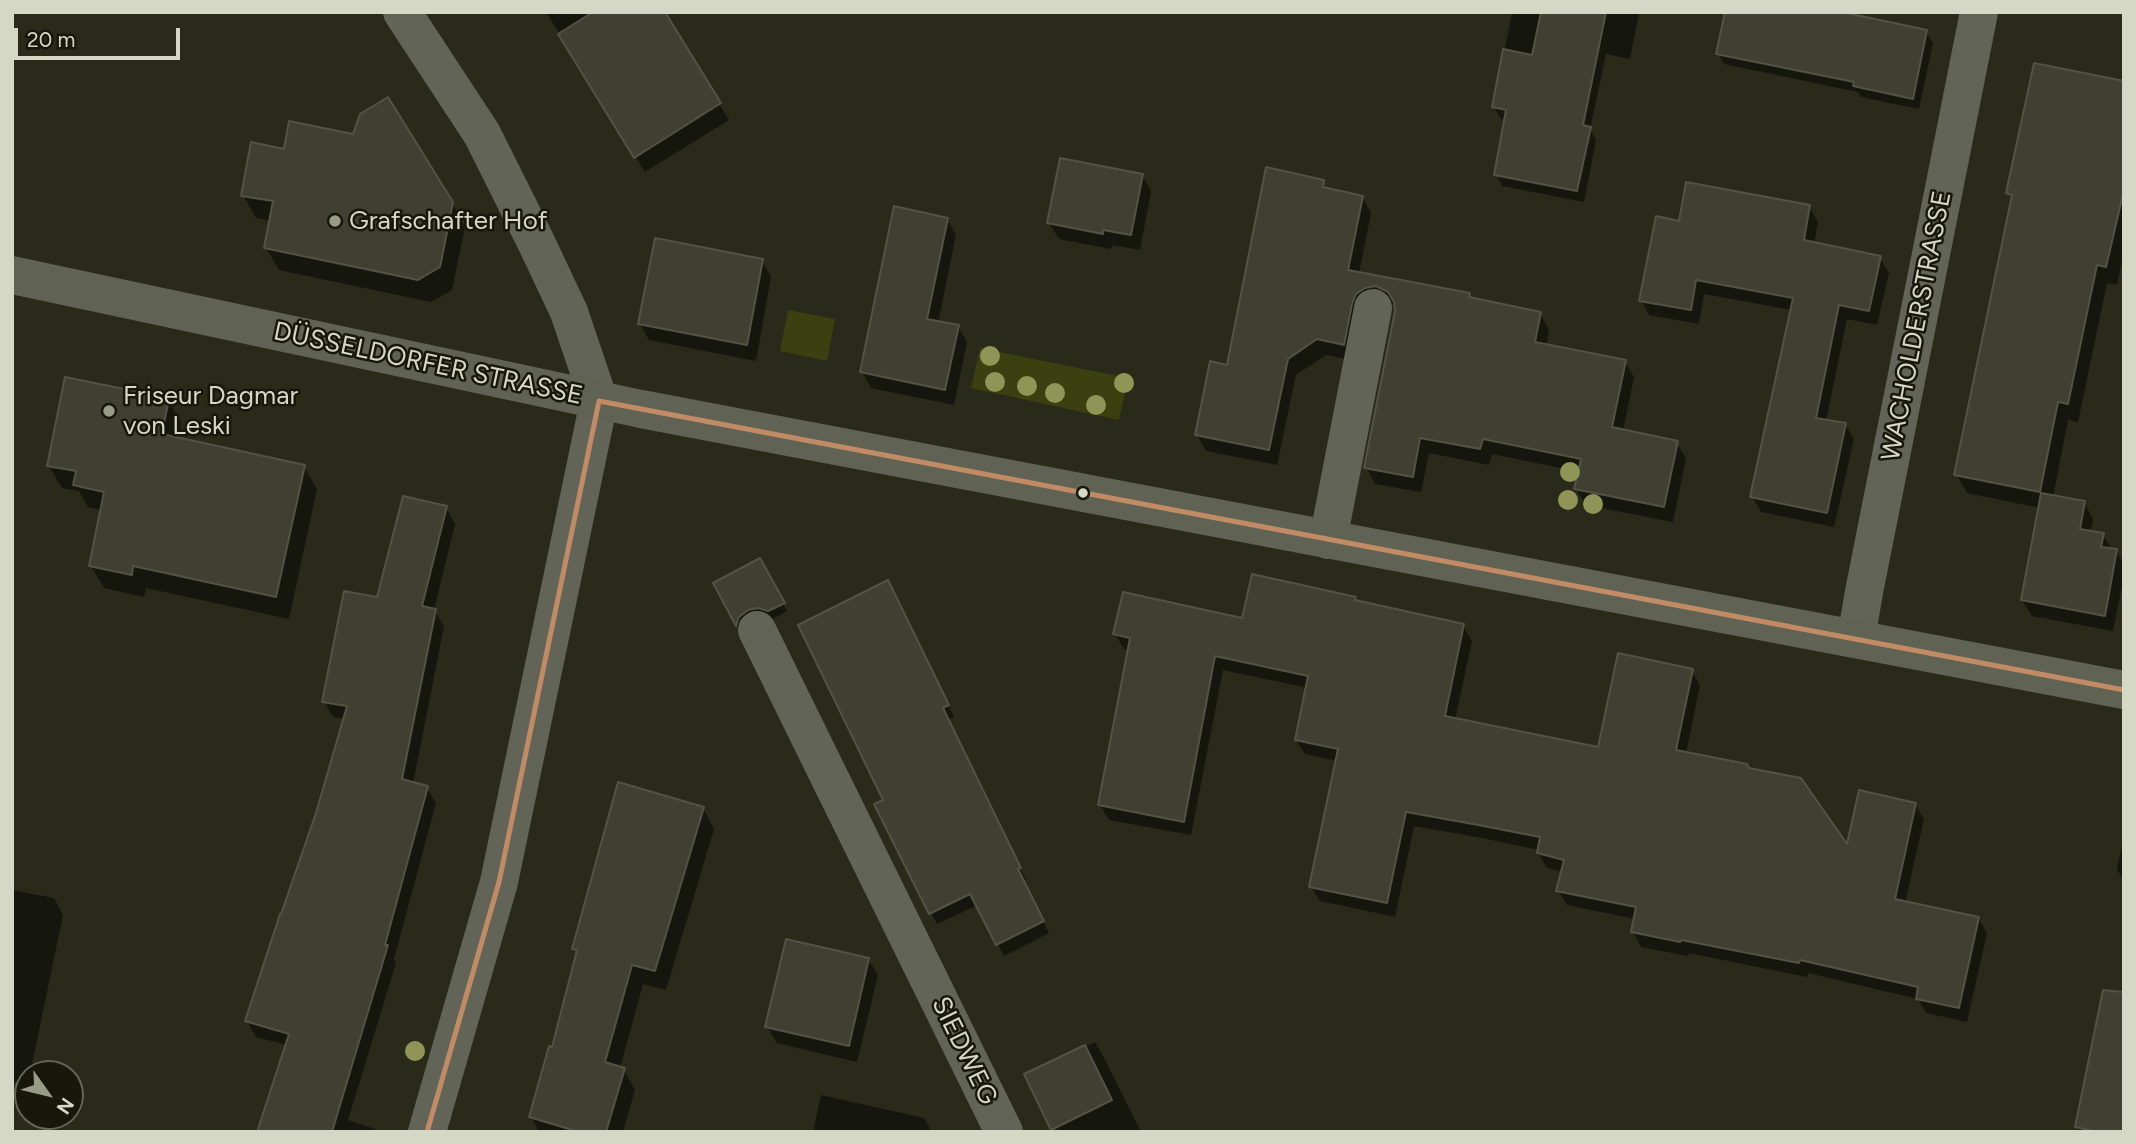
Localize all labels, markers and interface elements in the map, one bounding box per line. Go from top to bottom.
scale bar [18,14,184,58]
text: 20 m [27,27,75,52]
street label: WACHOLDERSTRASSE [1876,188,1958,464]
place label: Grafschafter Hof [349,205,547,237]
marker: Grafschafter Hof [327,213,343,229]
street label: DÜSSELDORFER STRASSE [271,316,585,412]
place label: Friseur Dagmar von Leski [123,380,298,442]
marker: Friseur Dagmar von Leski [101,403,117,419]
unlabelled marker [1076,486,1090,500]
street label: SIEDWEG [925,992,1003,1110]
north arrow [14,1060,84,1130]
text: N [52,1093,79,1118]

